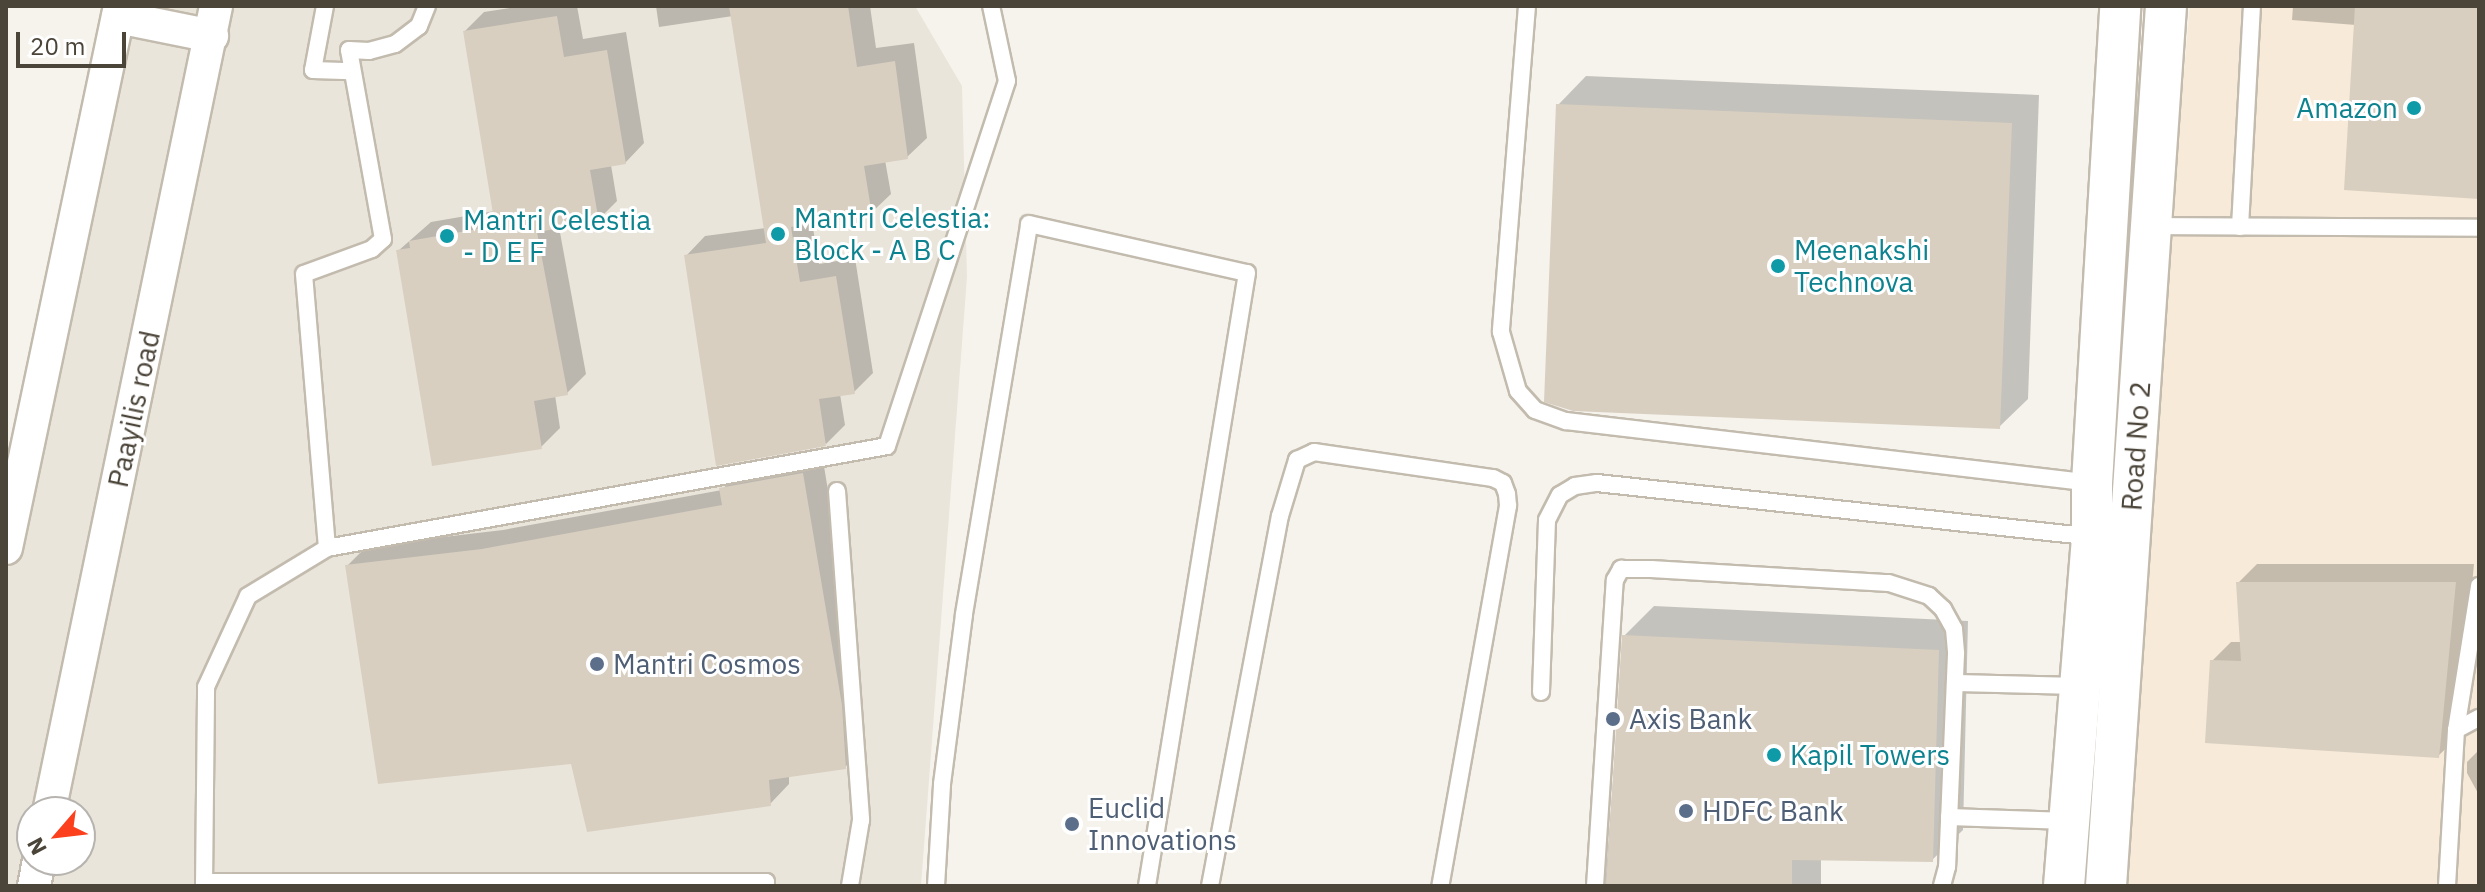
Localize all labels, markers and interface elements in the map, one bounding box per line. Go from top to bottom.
scale bar [20,16,130,66]
text: 20 m [30,30,85,62]
place label: Amazon [2296,91,2398,125]
marker: Amazon [2405,99,2423,117]
place label: Mantri Celestia: Block - A B C [794,201,990,267]
place label: Mantri Celestia - D E F [463,203,651,269]
marker: Mantri Celestia: Block - A B C [769,225,787,243]
marker: Mantri Celestia - D E F [438,227,456,245]
place label: Meenakshi Technova [1794,233,1929,299]
marker: Meenakshi Technova [1769,257,1787,275]
street label: Paayilis road [101,328,167,490]
street label: Road No 2 [2115,380,2157,512]
place label: Mantri Cosmos [613,647,801,681]
marker: Mantri Cosmos [588,655,606,673]
place label: Axis Bank [1629,702,1752,736]
marker: Axis Bank [1604,710,1622,728]
place label: Kapil Towers [1790,738,1950,772]
marker: Kapil Towers [1765,746,1783,764]
place label: Euclid Innovations [1088,791,1237,857]
place label: HDFC Bank [1702,794,1844,828]
north arrow [16,796,96,876]
marker: HDFC Bank [1677,802,1695,820]
marker: Euclid Innovations [1063,815,1081,833]
text: N [20,833,53,860]

